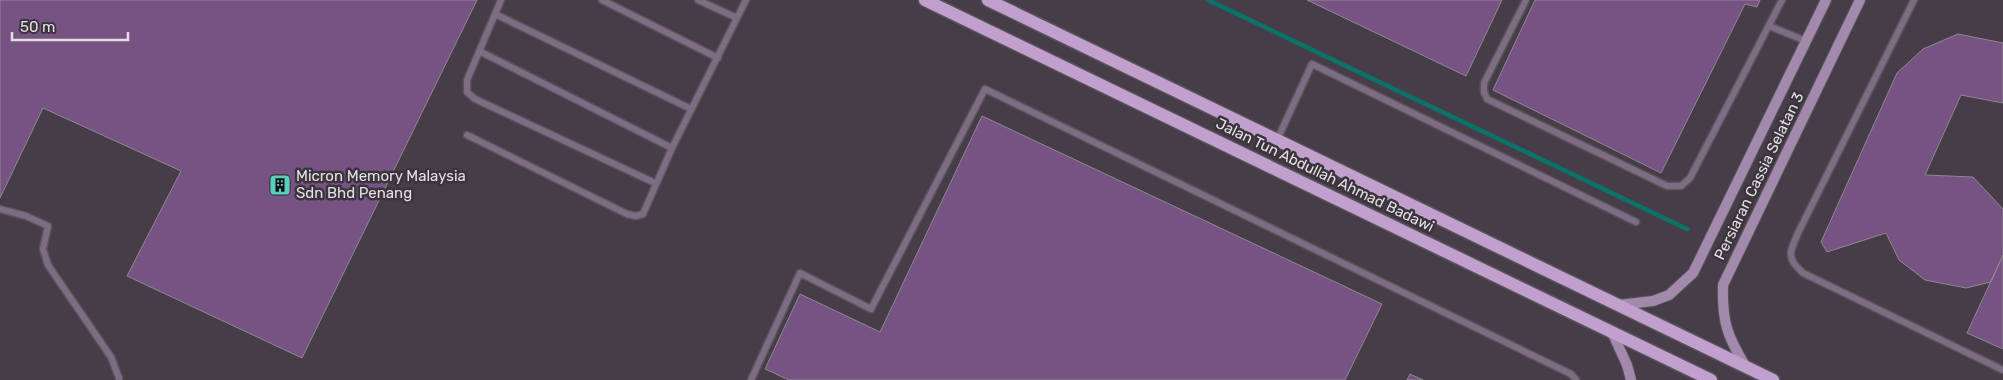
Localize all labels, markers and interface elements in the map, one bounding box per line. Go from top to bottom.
scale bar [12,10,129,42]
text: 50 m [20,18,55,36]
street label: Persiaran Cassia Selatan 3 [1710,89,1808,263]
street label: Jalan Tun Abdullah Ahmad Badawi [1213,114,1437,236]
place label: Micron Memory Malaysia Sdn Bhd Penang [296,167,466,202]
building icon: Micron Memory Malaysia Sdn Bhd Penang [268,173,292,197]

